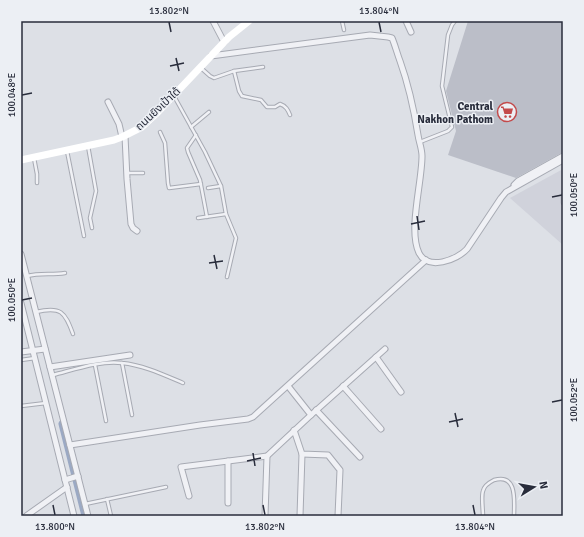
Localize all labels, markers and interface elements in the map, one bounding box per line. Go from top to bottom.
text: 13.802°N [149,5,189,17]
text: 13.804°N [359,5,399,17]
text: 100.048°E [6,72,18,117]
street label: ถนนยิงเป้าใต้ [133,85,183,133]
place label: Central Nakhon Pathom [417,100,494,126]
supermarket icon: Central Nakhon Pathom [496,101,518,123]
text: 100.050°E [568,172,580,217]
text: 100.050°E [6,277,18,322]
text: 100.052°E [568,377,580,422]
north arrow [514,467,554,507]
text: N [536,480,550,490]
text: 13.800°N [35,521,75,533]
text: 13.802°N [245,521,285,533]
text: 13.804°N [455,521,495,533]

